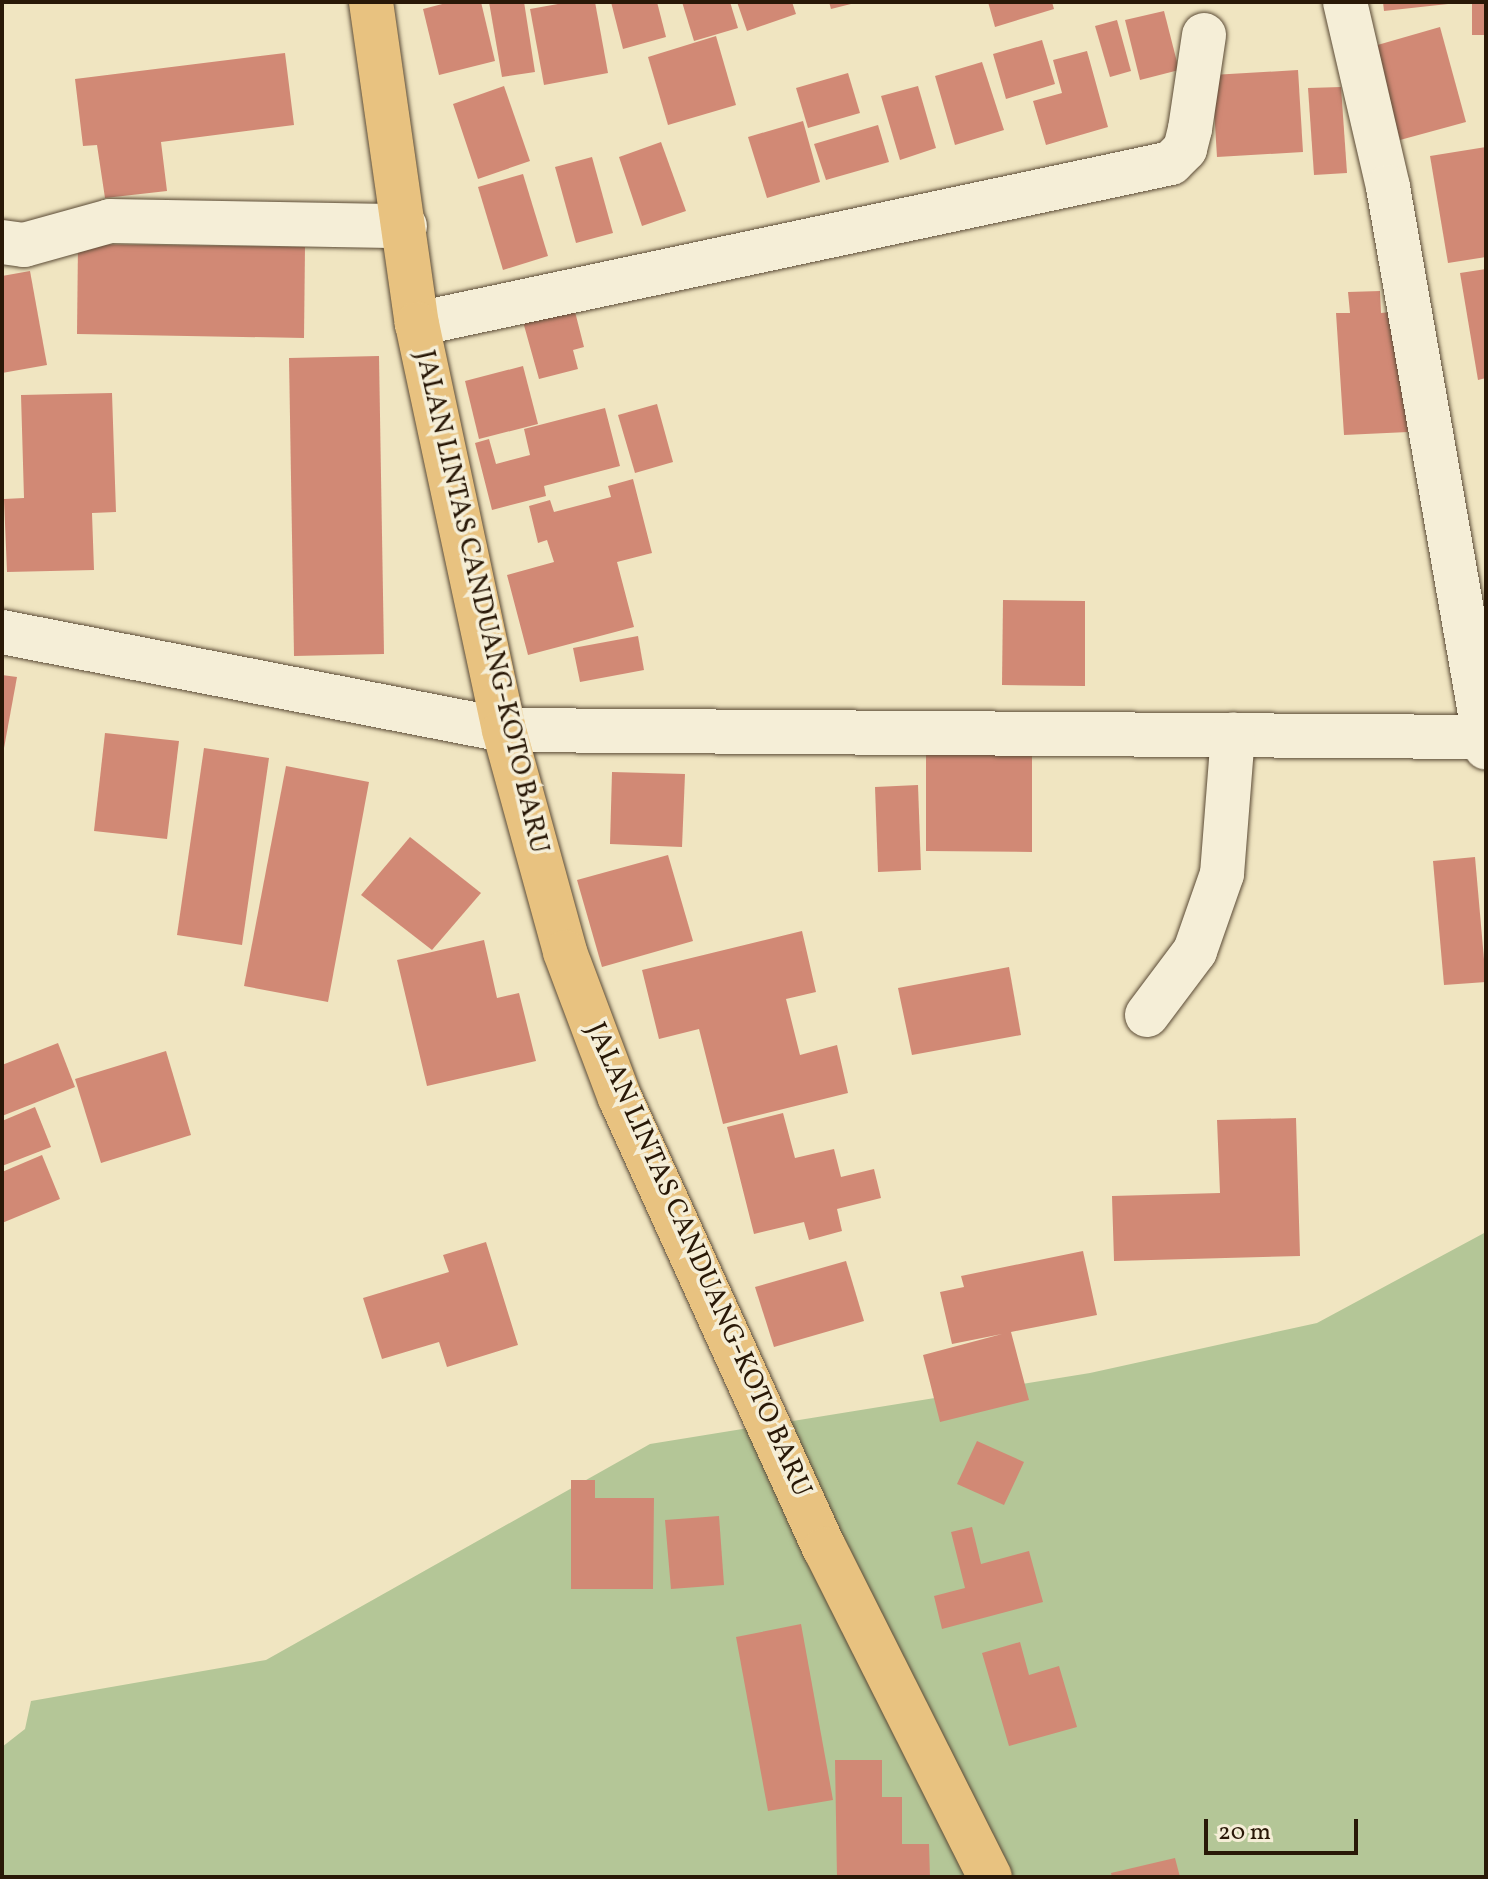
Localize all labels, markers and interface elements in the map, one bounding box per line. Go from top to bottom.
street label: JALAN LINTAS CANDUANG-KOTO BARU [407,347,555,857]
street label: JALAN LINTAS CANDUANG-KOTO BARU [578,1018,818,1502]
scale bar [1208,1803,1362,1853]
text: 20 m [1218,1816,1271,1850]

